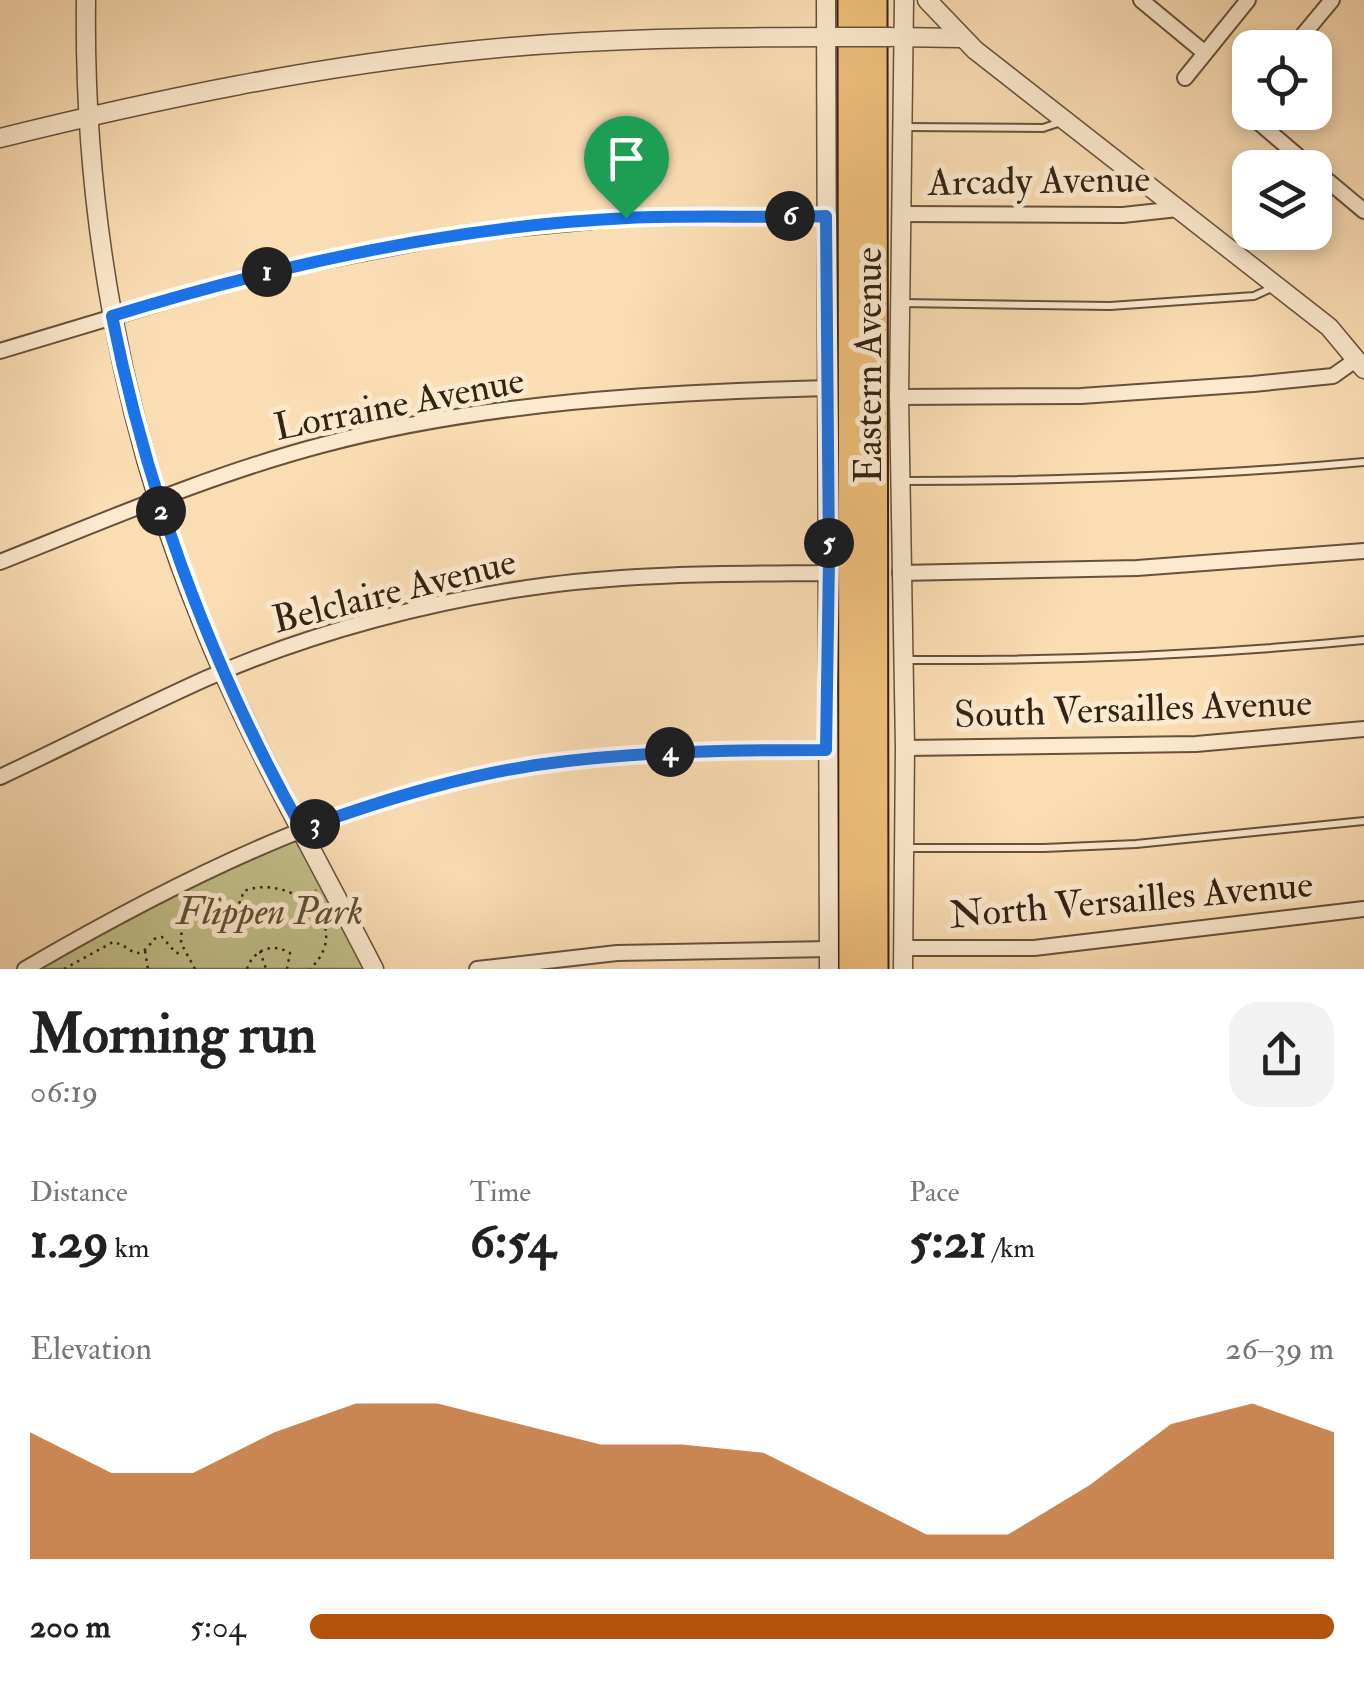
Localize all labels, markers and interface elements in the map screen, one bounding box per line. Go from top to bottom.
map controls [1232,30,1332,250]
button: locate [1232,30,1332,130]
pin [584,116,669,219]
icon: arrive [599,131,654,186]
button: layers [1232,150,1332,250]
street label: Arcady Avenue [926,155,1151,207]
pin: 6 [765,191,815,241]
text: 6 [783,198,797,233]
pin: 1 [242,247,292,297]
street label: Eastern Avenue [845,247,893,483]
text: 1 [262,254,272,289]
street label: Lorraine Avenue [270,356,528,452]
pin: 2 [136,486,186,536]
text: 2 [154,493,168,528]
pin: 5 [804,518,854,568]
text: 5 [823,525,835,560]
street label: Belclaire Avenue [268,538,521,644]
street label: South Versailles Avenue [953,679,1313,739]
pin: 4 [645,727,695,777]
text: 4 [662,734,678,769]
pin: 3 [290,799,340,849]
text: 3 [310,806,320,841]
street label: North Versailles Avenue [947,860,1315,940]
park label: Flippen Park [175,888,363,936]
text: Morning run [30,1000,316,1069]
button: share [1229,1002,1334,1107]
text: 06:19 [30,1072,98,1112]
text: Distance [30,1175,128,1210]
text: Time [470,1175,531,1210]
text: Pace [909,1175,960,1210]
text: 1.29 [30,1210,109,1273]
text: 6:54 [470,1210,555,1273]
text: 5:21 [909,1210,987,1273]
text: km [109,1231,149,1266]
text: /km [987,1231,1035,1266]
text: Elevation [30,1329,152,1369]
text: 26–39 m [1225,1329,1334,1369]
text: 200 m [30,1607,111,1647]
text: 5:04 [190,1607,246,1647]

